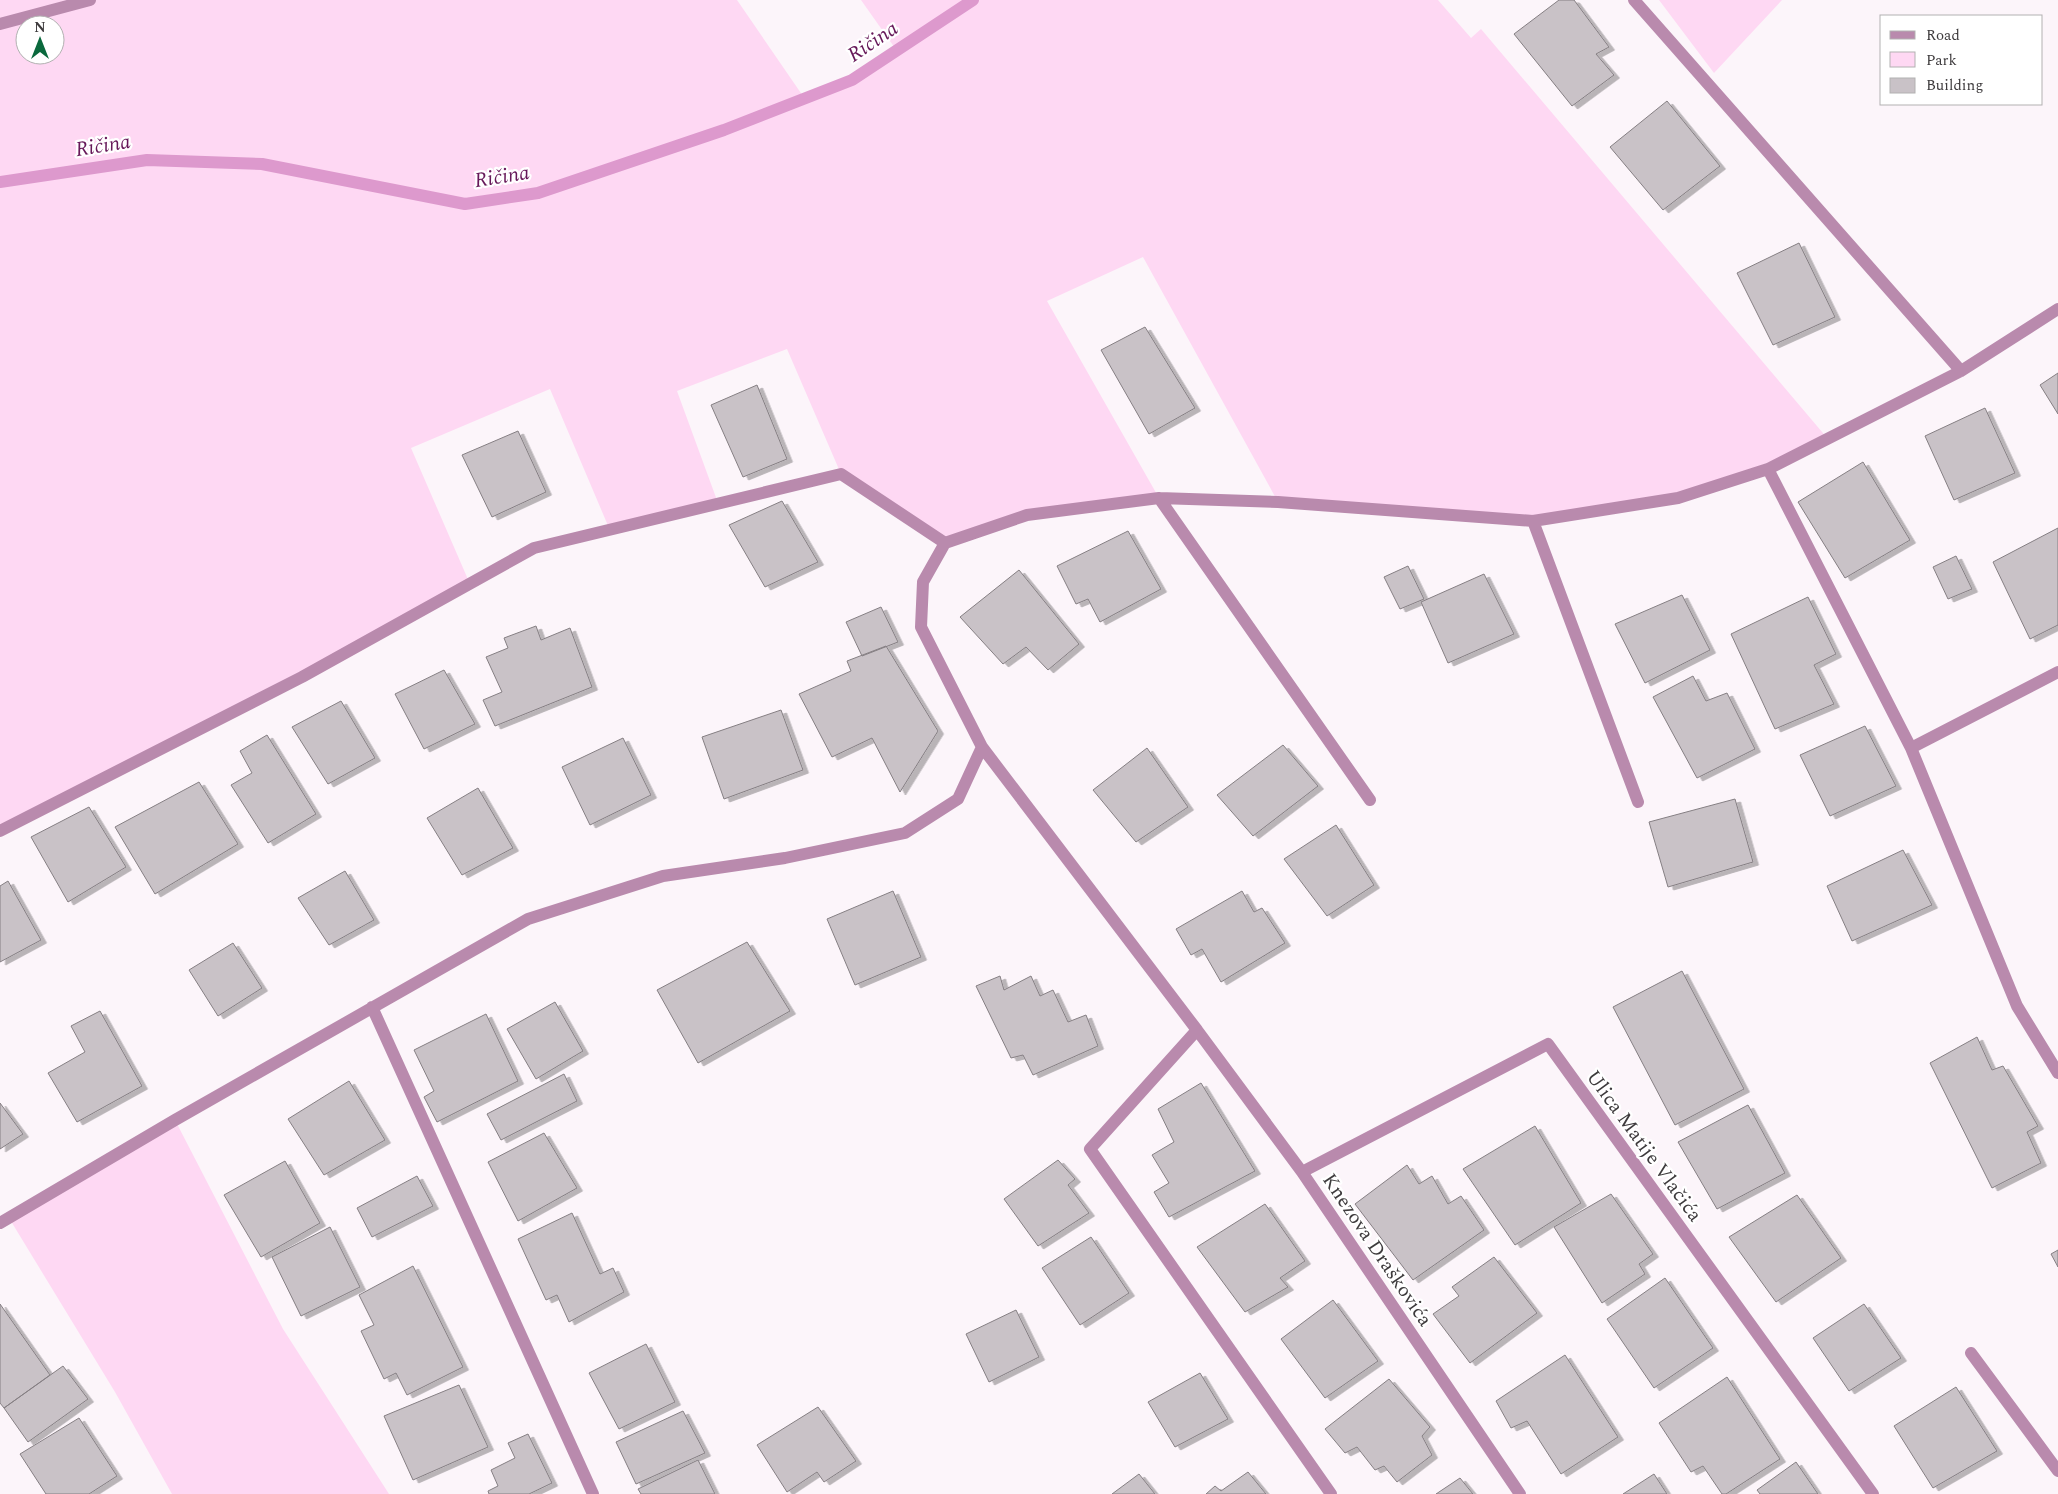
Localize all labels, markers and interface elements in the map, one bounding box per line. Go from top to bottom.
water label: Ričina [841,13,905,71]
north arrow [15,15,65,65]
legend [1880,15,2043,105]
text: N [34,17,46,38]
text: Road [1926,24,1960,47]
text: Park [1926,49,1957,72]
text: Building [1926,74,1983,97]
water label: Ričina [73,126,133,166]
water label: Ričina [472,157,532,197]
street label: Ulica Matije Vlačića [1579,1064,1710,1228]
street label: Knezova Draškovića [1314,1167,1440,1333]

